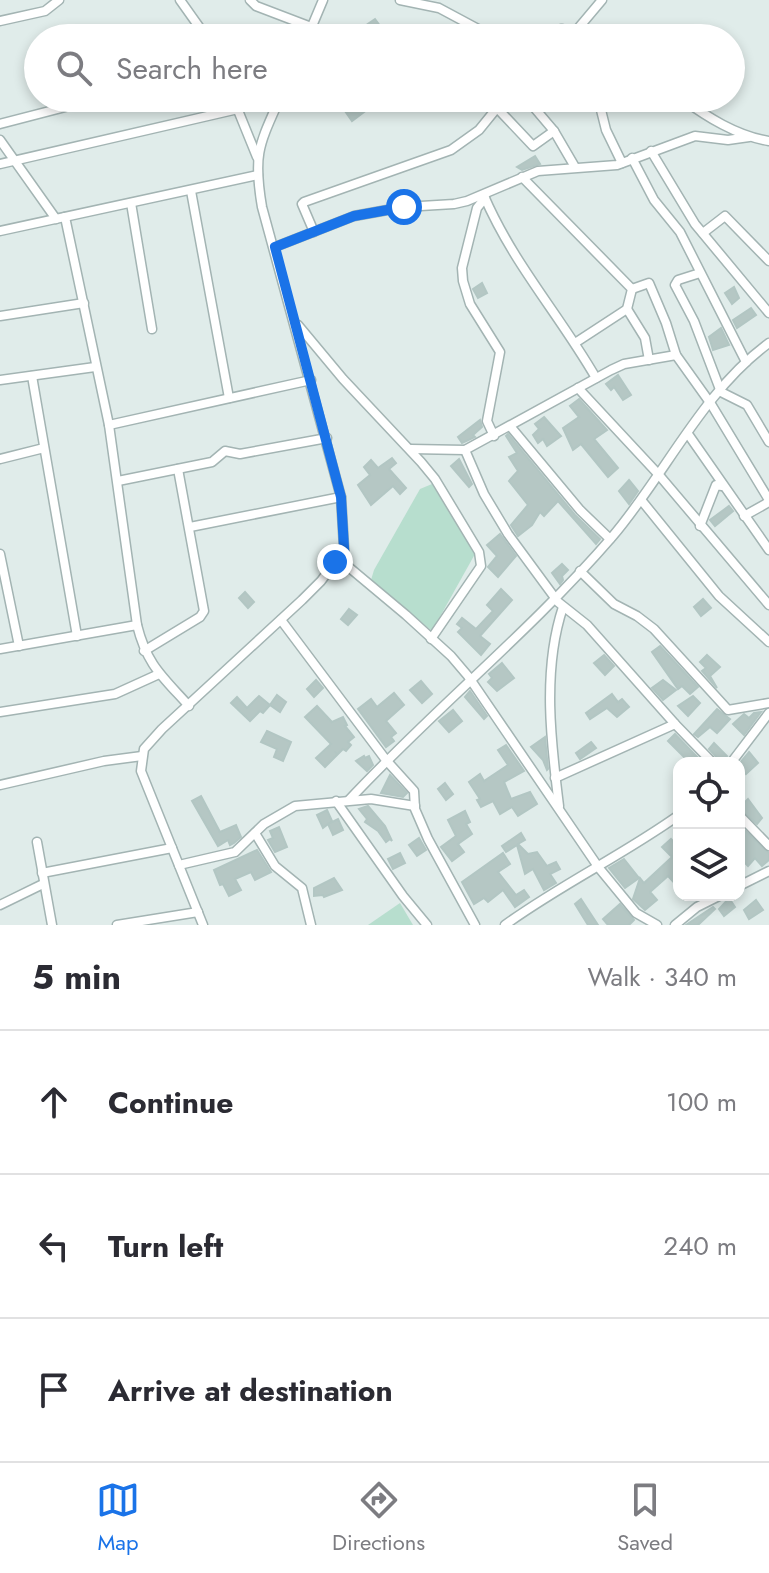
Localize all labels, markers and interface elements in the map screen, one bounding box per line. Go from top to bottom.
search box [24,24,745,112]
icon: search [52,46,96,90]
text: Search here [116,47,268,90]
route start [386,189,422,225]
route end [317,544,353,580]
map controls [673,757,745,901]
button: locate [673,757,745,829]
button: layers [673,829,745,901]
text: 5 min [32,953,121,1002]
text: Walk · 340 m [587,958,737,996]
icon: ahead [32,1080,76,1124]
text: Continue [108,1081,234,1124]
text: 100 m [666,1083,737,1121]
icon: left [32,1224,76,1268]
text: Turn left [108,1225,223,1268]
text: 240 m [663,1227,737,1265]
icon: arrive [32,1368,76,1412]
text: Arrive at destination [108,1369,393,1412]
tab: Map [96,1478,140,1558]
tab: Directions [332,1478,425,1558]
tab: Saved [617,1478,673,1558]

